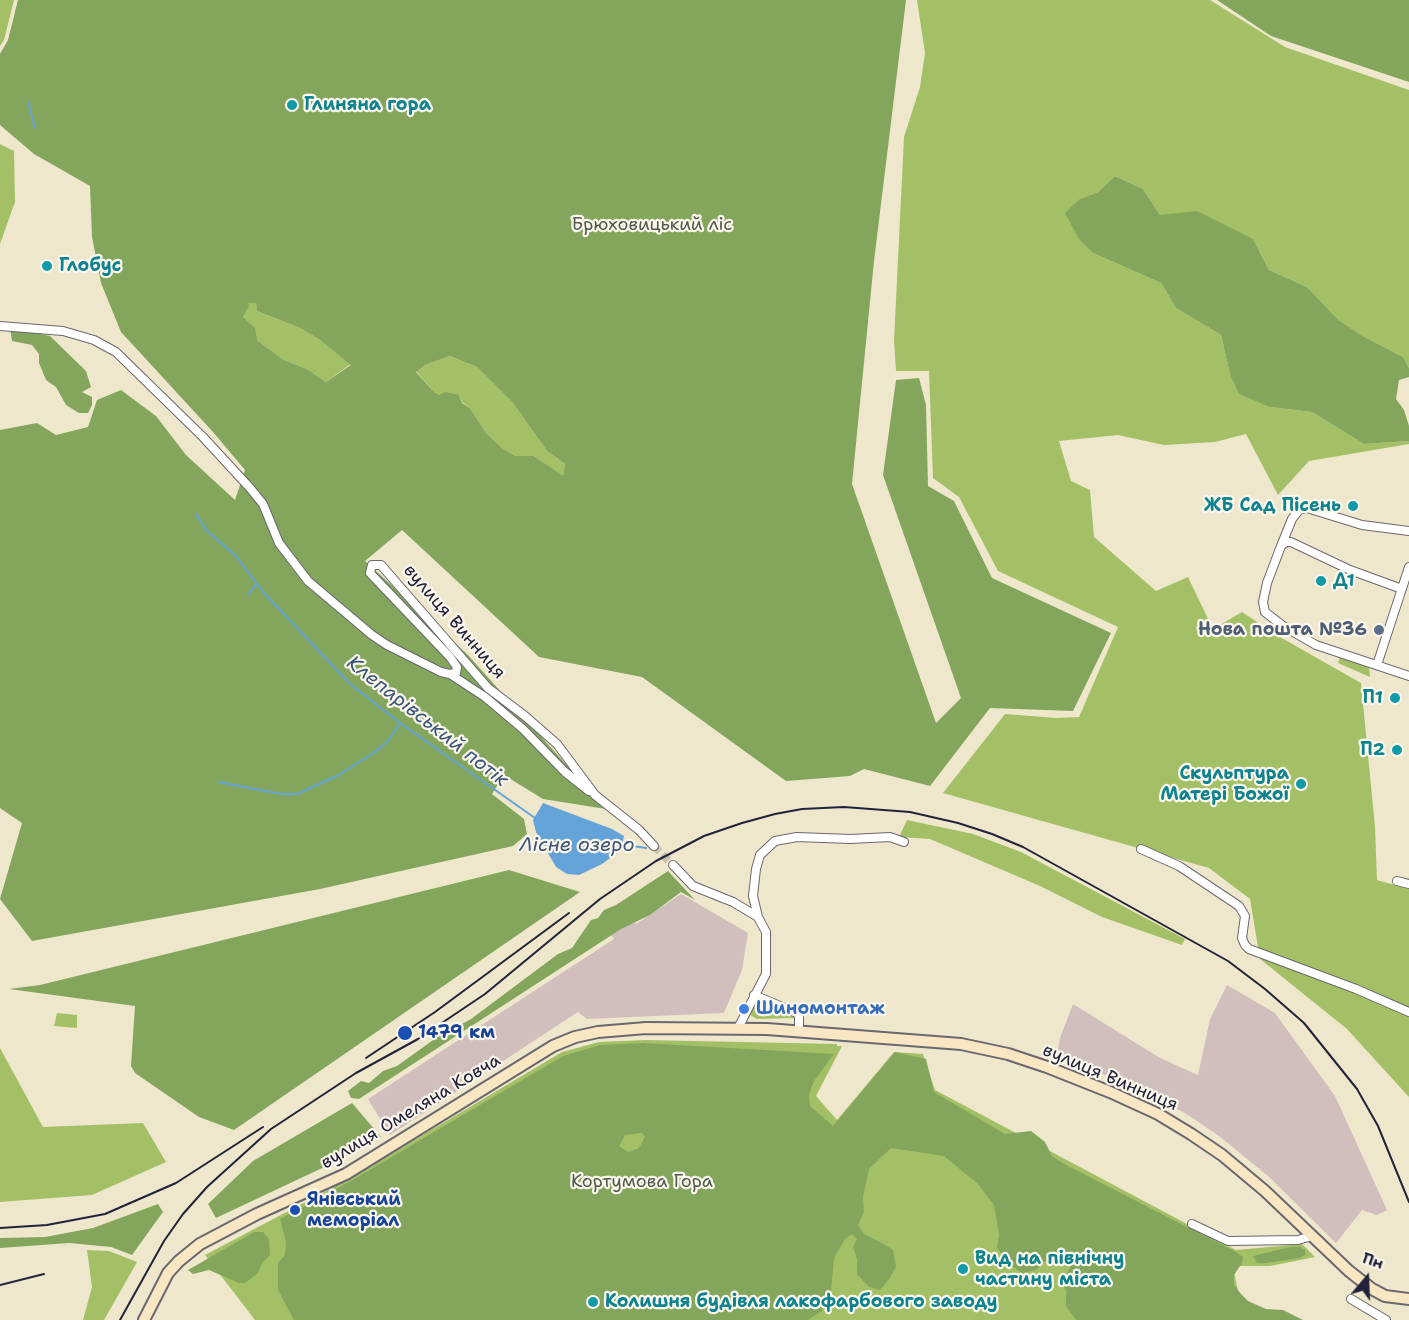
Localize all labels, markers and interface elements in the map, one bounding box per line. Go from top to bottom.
place label: Глиняна гора [304,94,431,116]
marker: Глиняна гора [285,98,299,112]
park label: Брюховицький ліс [572,214,732,236]
place label: Глобус [59,255,121,277]
marker: Глобус [40,259,54,273]
place label: ЖБ Сад Пісень [1204,495,1341,517]
marker: ЖБ Сад Пісень [1346,499,1360,513]
street label: вулиця Винниця [398,560,510,684]
place label: Д1 [1333,570,1355,592]
marker: Д1 [1314,574,1328,588]
place label: Нова пошта №36 [1198,619,1367,641]
marker: Нова пошта №36 [1372,623,1386,637]
water label: Клепарівський потік [341,651,513,793]
place label: П1 [1363,687,1383,709]
marker: П1 [1388,691,1402,705]
place label: П2 [1360,739,1385,761]
marker: П2 [1390,743,1404,757]
place label: Скульптура Матері Божої [1160,763,1289,806]
marker: Скульптура Матері Божої [1294,777,1308,791]
water label: Лісне озеро [519,834,635,858]
place label: Шиномонтаж [756,998,885,1020]
marker: Шиномонтаж [737,1002,751,1016]
place label: 1479 км [418,1022,495,1044]
marker: 1479 км [396,1024,414,1042]
street label: вулиця Винниця [1039,1040,1181,1116]
street label: вулиця Омеляна Ковча [317,1050,505,1174]
park label: Кортумова Гора [571,1171,713,1193]
place label: Янівський меморіал [307,1189,401,1232]
marker: Янівський меморіал [288,1203,302,1217]
text: Пн [1360,1247,1386,1274]
place label: Вид на північну частину міста [975,1248,1124,1290]
north arrow [1337,1248,1397,1308]
marker: Вид на північну частину міста [956,1262,970,1276]
place label: Колишня будівля лакофарбового заводу [605,1291,998,1313]
marker: Колишня будівля лакофарбового заводу [586,1295,600,1309]

